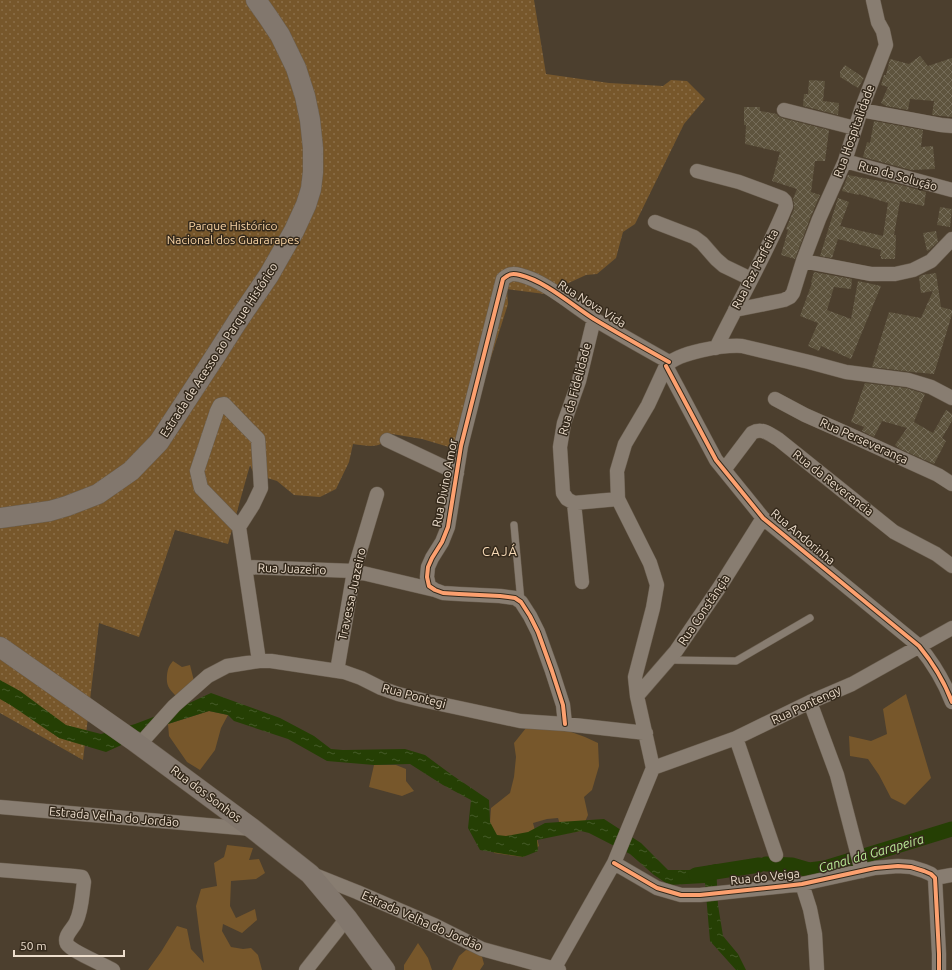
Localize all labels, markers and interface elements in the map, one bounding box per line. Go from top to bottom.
street label: Rua Hospitalidade [831,83,876,179]
street label: Rua da Solução [857,158,939,193]
park label: Parque Histórico Nacional dos Guararapes [167,219,299,246]
street label: Rua Paz Perfeita [729,227,780,311]
street label: Estrada de Acesso ao Parque Histórico [157,260,280,439]
street label: Rua Nova Vida [556,277,629,330]
street label: Rua da Fidelidade [556,341,593,436]
street label: Rua Perseverança [818,415,910,466]
street label: Rua Divino Amor [430,437,460,528]
street label: Rua da Reverencia [791,447,876,518]
street label: Rua Andorinha [769,506,838,567]
district label: CAJÁ [482,543,518,558]
street label: Travessa Juazeiro [335,546,368,641]
street label: Rua Juazeiro [257,561,327,576]
street label: Rua Constânçia [675,572,732,647]
street label: Rua Pontegi [381,681,447,710]
street label: Rua Pontengy [769,683,843,726]
street label: Rua dos Sonhos [169,763,244,824]
street label: Estrada Velha do Jordão [48,804,180,829]
water label: Canal da Garapeira [817,831,925,875]
street label: Rua do Veiga [730,866,800,887]
street label: Estrada Velha do Jordão [360,888,484,953]
scale bar [14,932,124,958]
text: 50 m [20,939,47,952]

